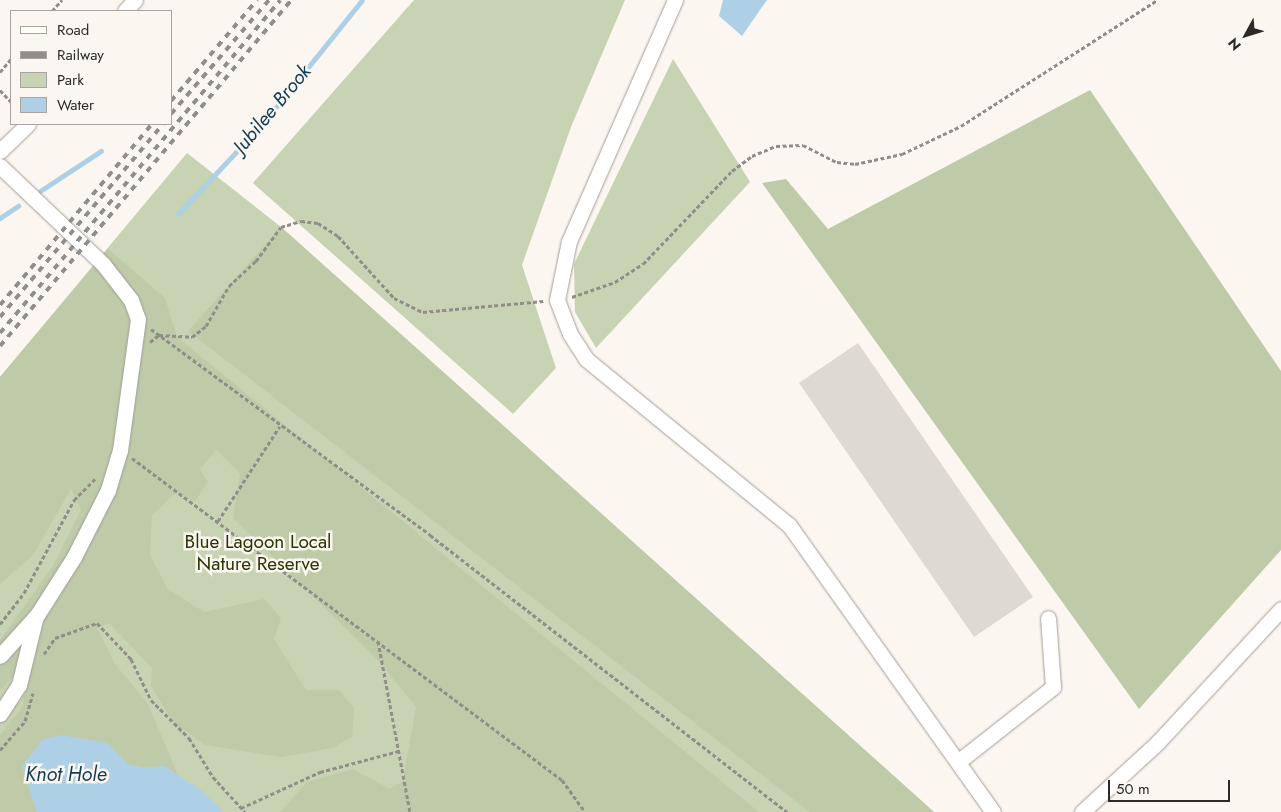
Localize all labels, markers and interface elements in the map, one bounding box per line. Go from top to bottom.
legend [10,10,172,125]
north arrow [1221,10,1271,60]
text: Road [57,19,89,41]
text: N [1223,34,1246,55]
text: Railway [57,44,104,66]
water label: Jubilee Brook [228,60,316,158]
text: Park [57,69,84,91]
text: Water [57,94,94,116]
park label: Blue Lagoon Local Nature Reserve [185,531,331,575]
water label: Knot Hole [25,762,107,786]
scale bar [1111,770,1234,802]
text: 50 m [1116,778,1150,800]

